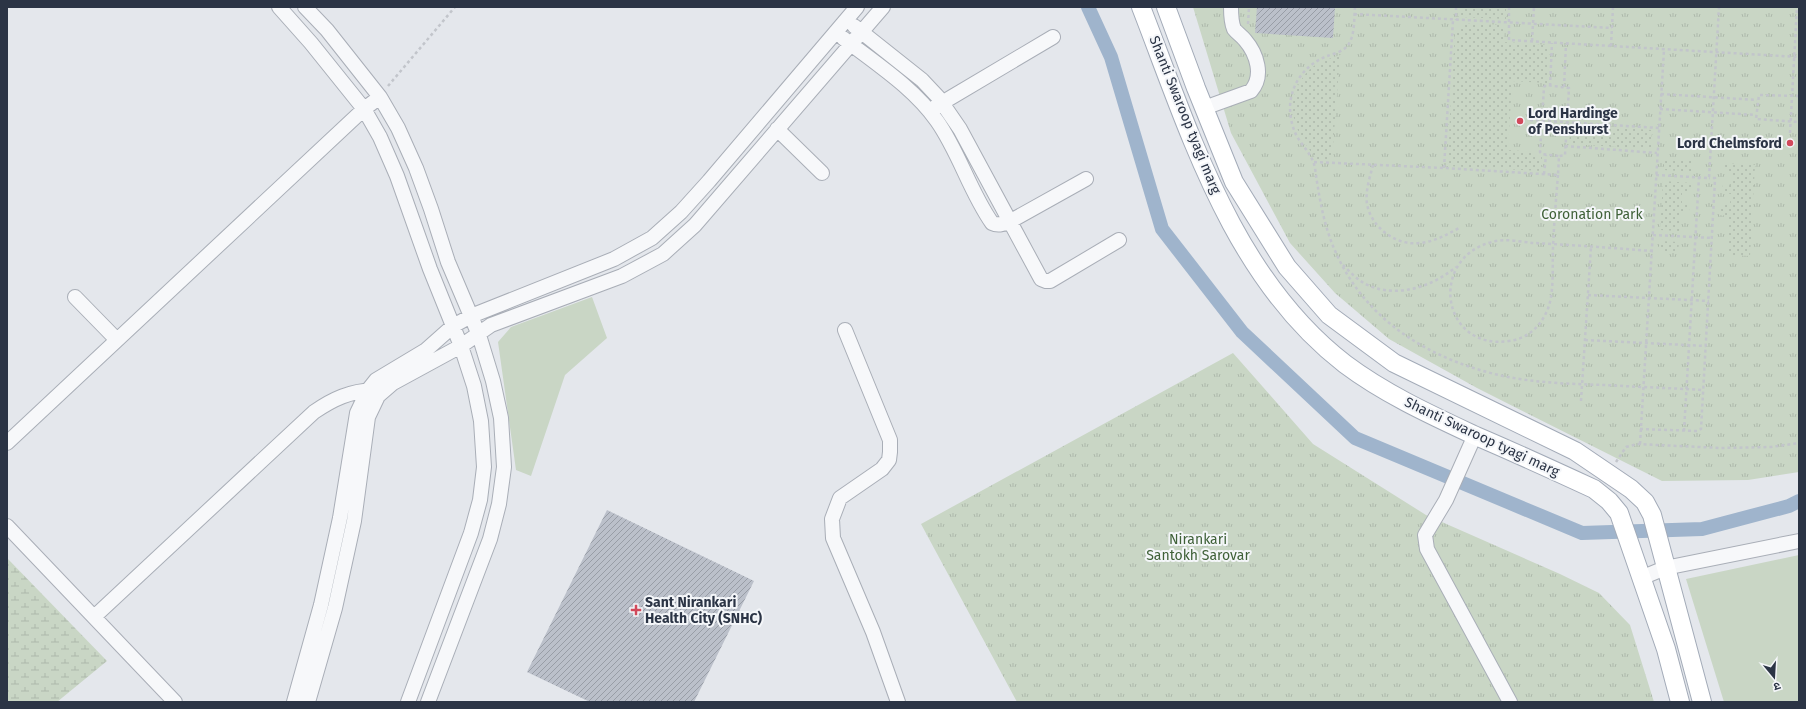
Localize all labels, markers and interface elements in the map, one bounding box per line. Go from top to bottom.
street label: Shanti Swaroop tyagi marg [1145,33,1225,197]
place label: Lord Hardinge of Penshurst [1528,105,1618,138]
marker: Lord Hardinge of Penshurst [1515,116,1525,126]
place label: Lord Chelmsford [1677,135,1782,152]
marker: Lord Chelmsford [1785,138,1795,148]
park label: Coronation Park [1541,206,1644,223]
street label: Shanti Swaroop tyagi marg [1402,394,1563,481]
park label: Nirankari Santokh Sarovar [1146,531,1250,564]
place label: Sant Nirankari Health City (SNHC) [645,594,763,627]
marker: Sant Nirankari Health City (SNHC) [630,604,642,616]
north arrow [1754,657,1794,697]
text: उ [1771,679,1782,693]

